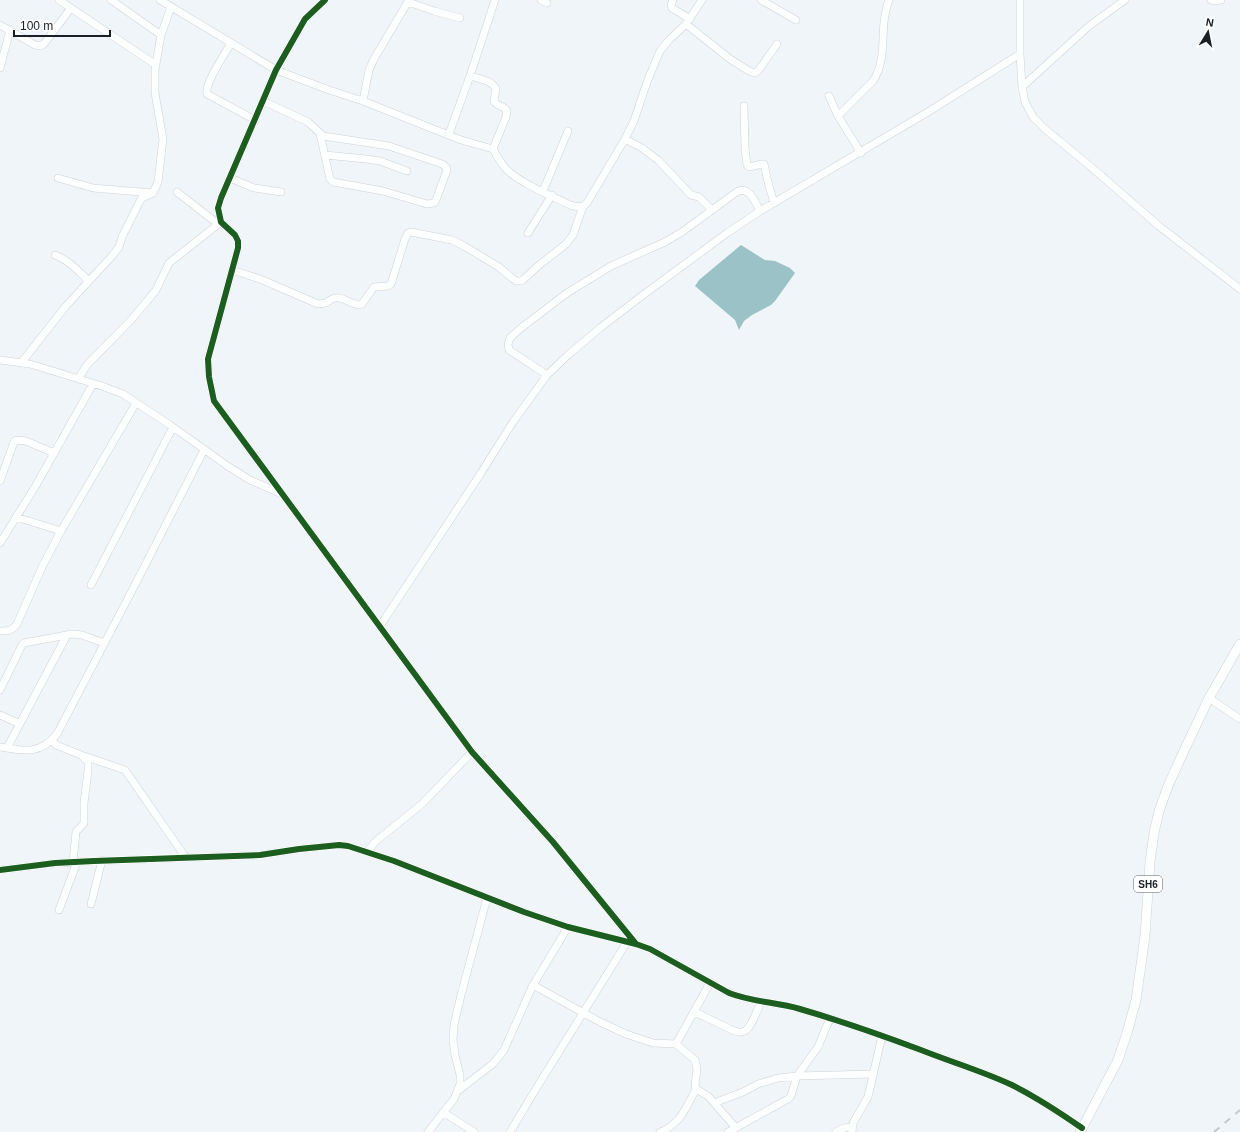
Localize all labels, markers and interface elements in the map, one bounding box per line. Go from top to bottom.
scale bar [14,12,110,38]
north arrow [1188,12,1228,52]
text: N [1205,16,1215,29]
text: 100 m [20,19,53,33]
road number: SH6 [1134,876,1162,892]

